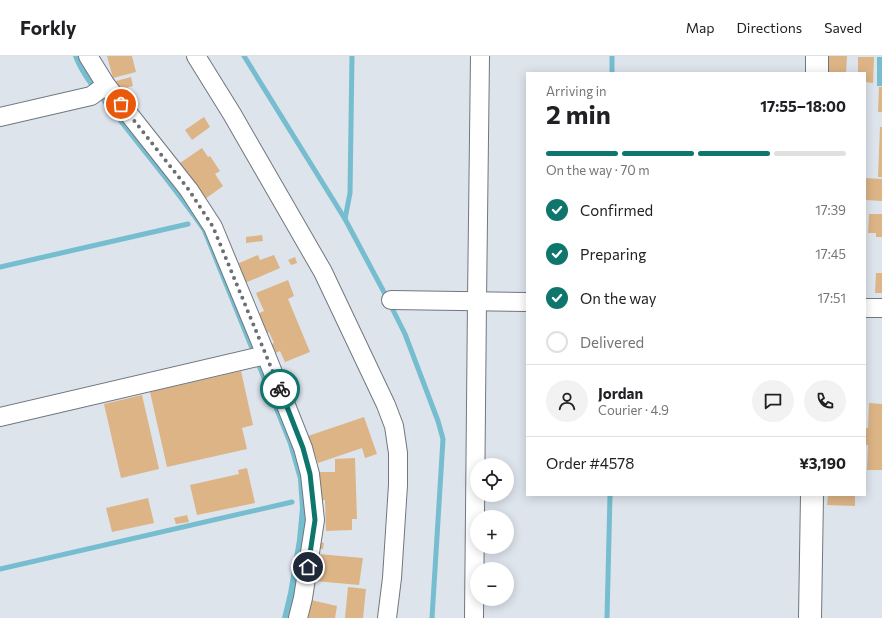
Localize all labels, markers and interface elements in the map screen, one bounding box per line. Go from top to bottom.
text: Forkly [20,16,76,39]
text: Map [686,19,715,36]
text: Directions [737,19,802,36]
text: Saved [824,19,862,36]
text: Arriving in [546,83,606,99]
pin [104,87,138,121]
icon: bag [110,93,132,115]
text: 17:55–18:00 [760,97,846,115]
text: 2 min [546,98,611,129]
text: On the way · 70 m [546,162,650,178]
icon: check [546,199,568,221]
text: Confirmed [580,201,653,219]
text: 17:39 [815,202,846,218]
icon: check [546,243,568,265]
text: Preparing [580,245,646,263]
text: 17:45 [815,246,846,262]
icon: check [546,287,568,309]
text: On the way [580,289,657,307]
text: 17:51 [817,290,846,306]
text: Delivered [580,333,644,351]
courier [260,369,300,409]
icon: bike [269,378,291,400]
button: person [546,380,588,422]
button: chat [752,380,794,422]
button: phone [804,380,846,422]
text: Jordan [598,384,643,402]
text: Courier · 4.9 [598,402,669,418]
text: Order #4578 [546,454,634,472]
text: ¥3,190 [799,454,846,472]
map controls [470,458,514,606]
button: locate [470,458,514,502]
button: + [470,510,514,554]
pin [291,550,325,584]
icon: home [297,556,319,578]
button: − [470,562,514,606]

